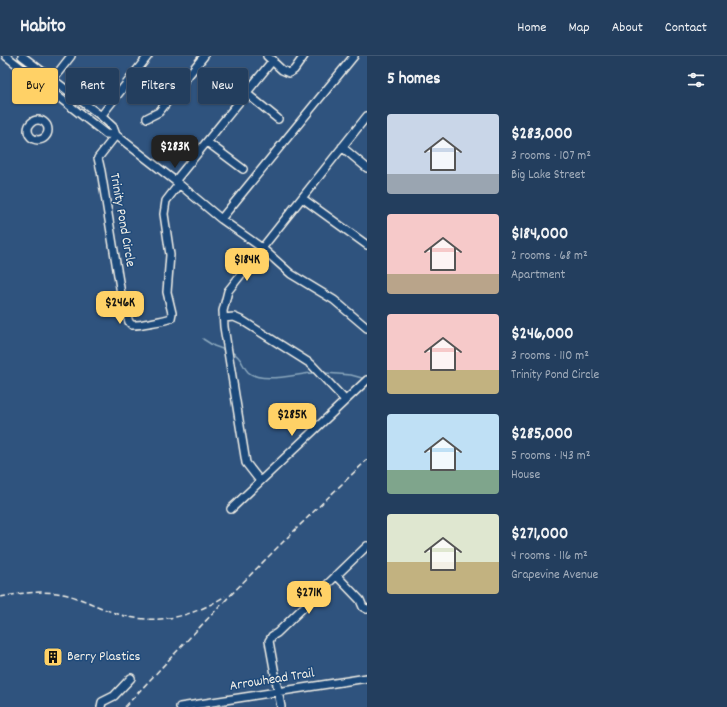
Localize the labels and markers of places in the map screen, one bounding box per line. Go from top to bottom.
pin: $283K [147,135,203,169]
pin: $184K [219,248,275,282]
pin: $246K [92,291,148,325]
pin: $285K [264,403,320,437]
pin: $271K [281,581,337,615]
building icon: Berry Plastics [42,646,64,668]
place label: Berry Plastics [67,647,141,667]

